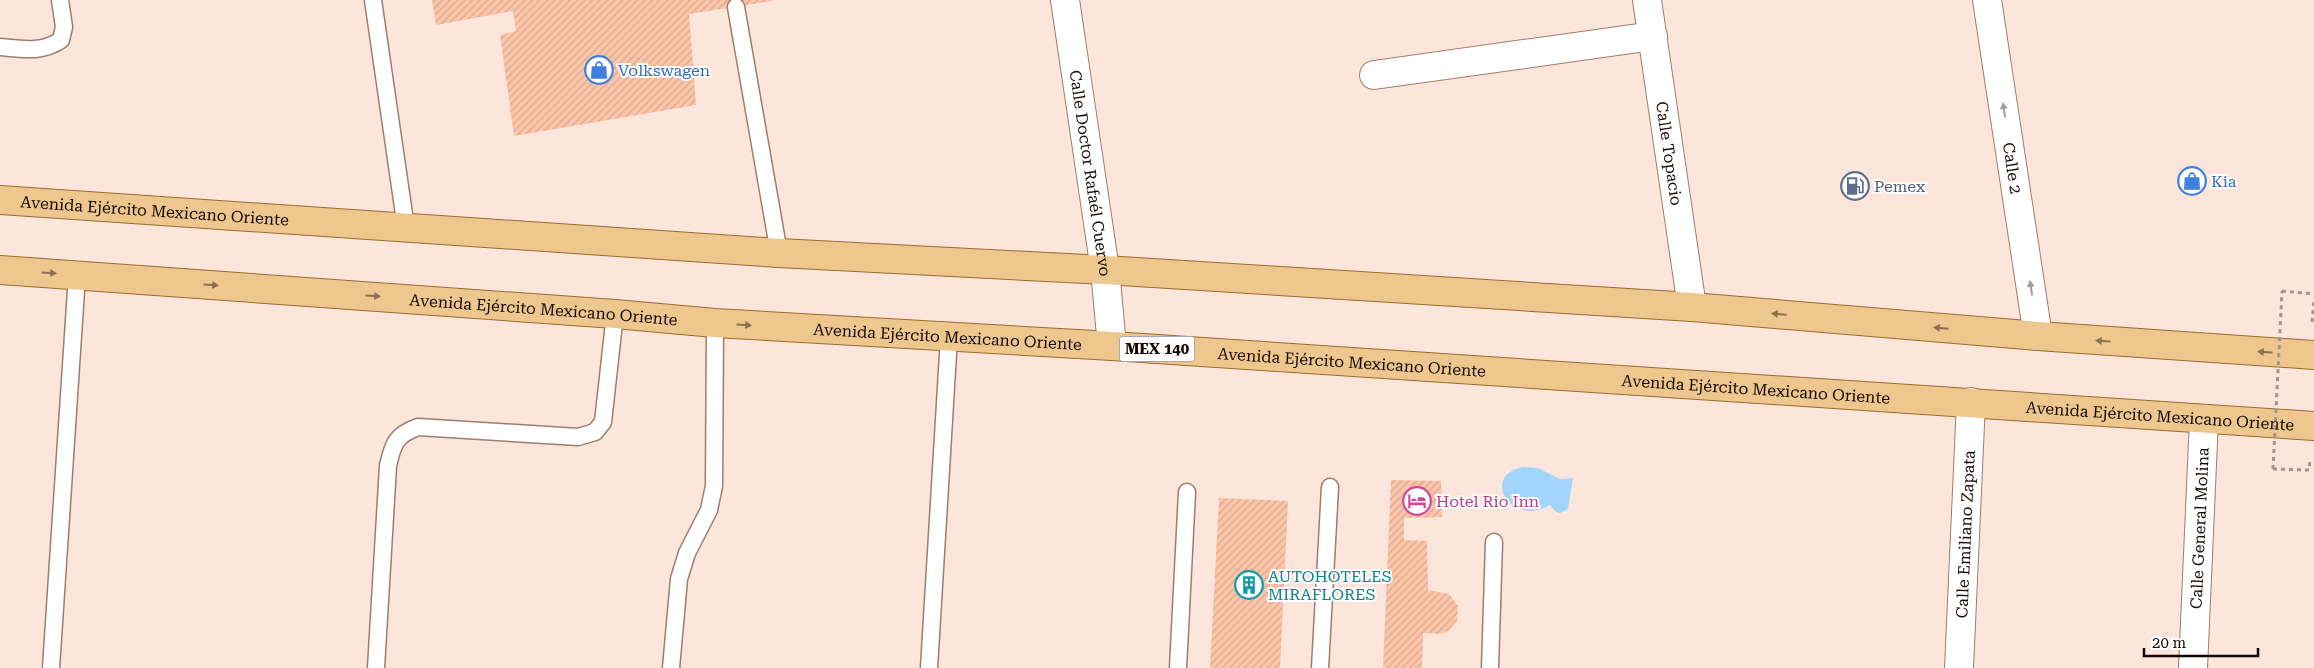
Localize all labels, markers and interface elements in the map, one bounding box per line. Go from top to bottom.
shop icon: Volkswagen [584,55,614,85]
place label: Volkswagen [618,61,710,80]
street label: Calle Doctor Rafaél Cuervo [1065,69,1115,277]
street label: Calle Topacio [1652,100,1686,207]
one-way arrow [1999,102,2007,118]
street label: Calle 2 [1999,141,2025,195]
shop icon: Kia [2177,166,2207,196]
fuel station icon: Pemex [1840,171,1870,201]
place label: Kia [2211,172,2237,191]
place label: Pemex [1874,177,1926,196]
street label: Avenida Ejército Mexicano Oriente [20,192,290,230]
one-way arrow [41,269,57,277]
one-way arrow [2026,280,2034,296]
one-way arrow [203,281,219,289]
street label: Avenida Ejército Mexicano Oriente [409,290,679,330]
one-way arrow [365,293,381,301]
one-way arrow [1771,310,1787,318]
street label: Avenida Ejército Mexicano Oriente [813,320,1083,354]
one-way arrow [736,321,752,329]
one-way arrow [1933,324,1949,332]
road number: MEX 140 [1120,336,1194,362]
one-way arrow [2095,336,2111,344]
street label: Avenida Ejército Mexicano Oriente [1217,344,1487,381]
one-way arrow [2257,347,2273,355]
street label: Avenida Ejército Mexicano Oriente [1621,371,1891,408]
street label: Avenida Ejército Mexicano Oriente [2025,398,2295,435]
street label: Calle General Molina [2187,447,2213,609]
street label: Calle Emiliano Zapata [1952,449,1979,619]
hotel icon: Hotel Rio Inn [1402,486,1432,516]
place label: Hotel Rio Inn [1436,492,1539,511]
place label: AUTOHOTELES MIRAFLORES [1268,567,1391,604]
building icon: AUTOHOTELES MIRAFLORES [1234,570,1264,600]
scale bar [2144,626,2258,658]
text: 20 m [2152,634,2187,652]

